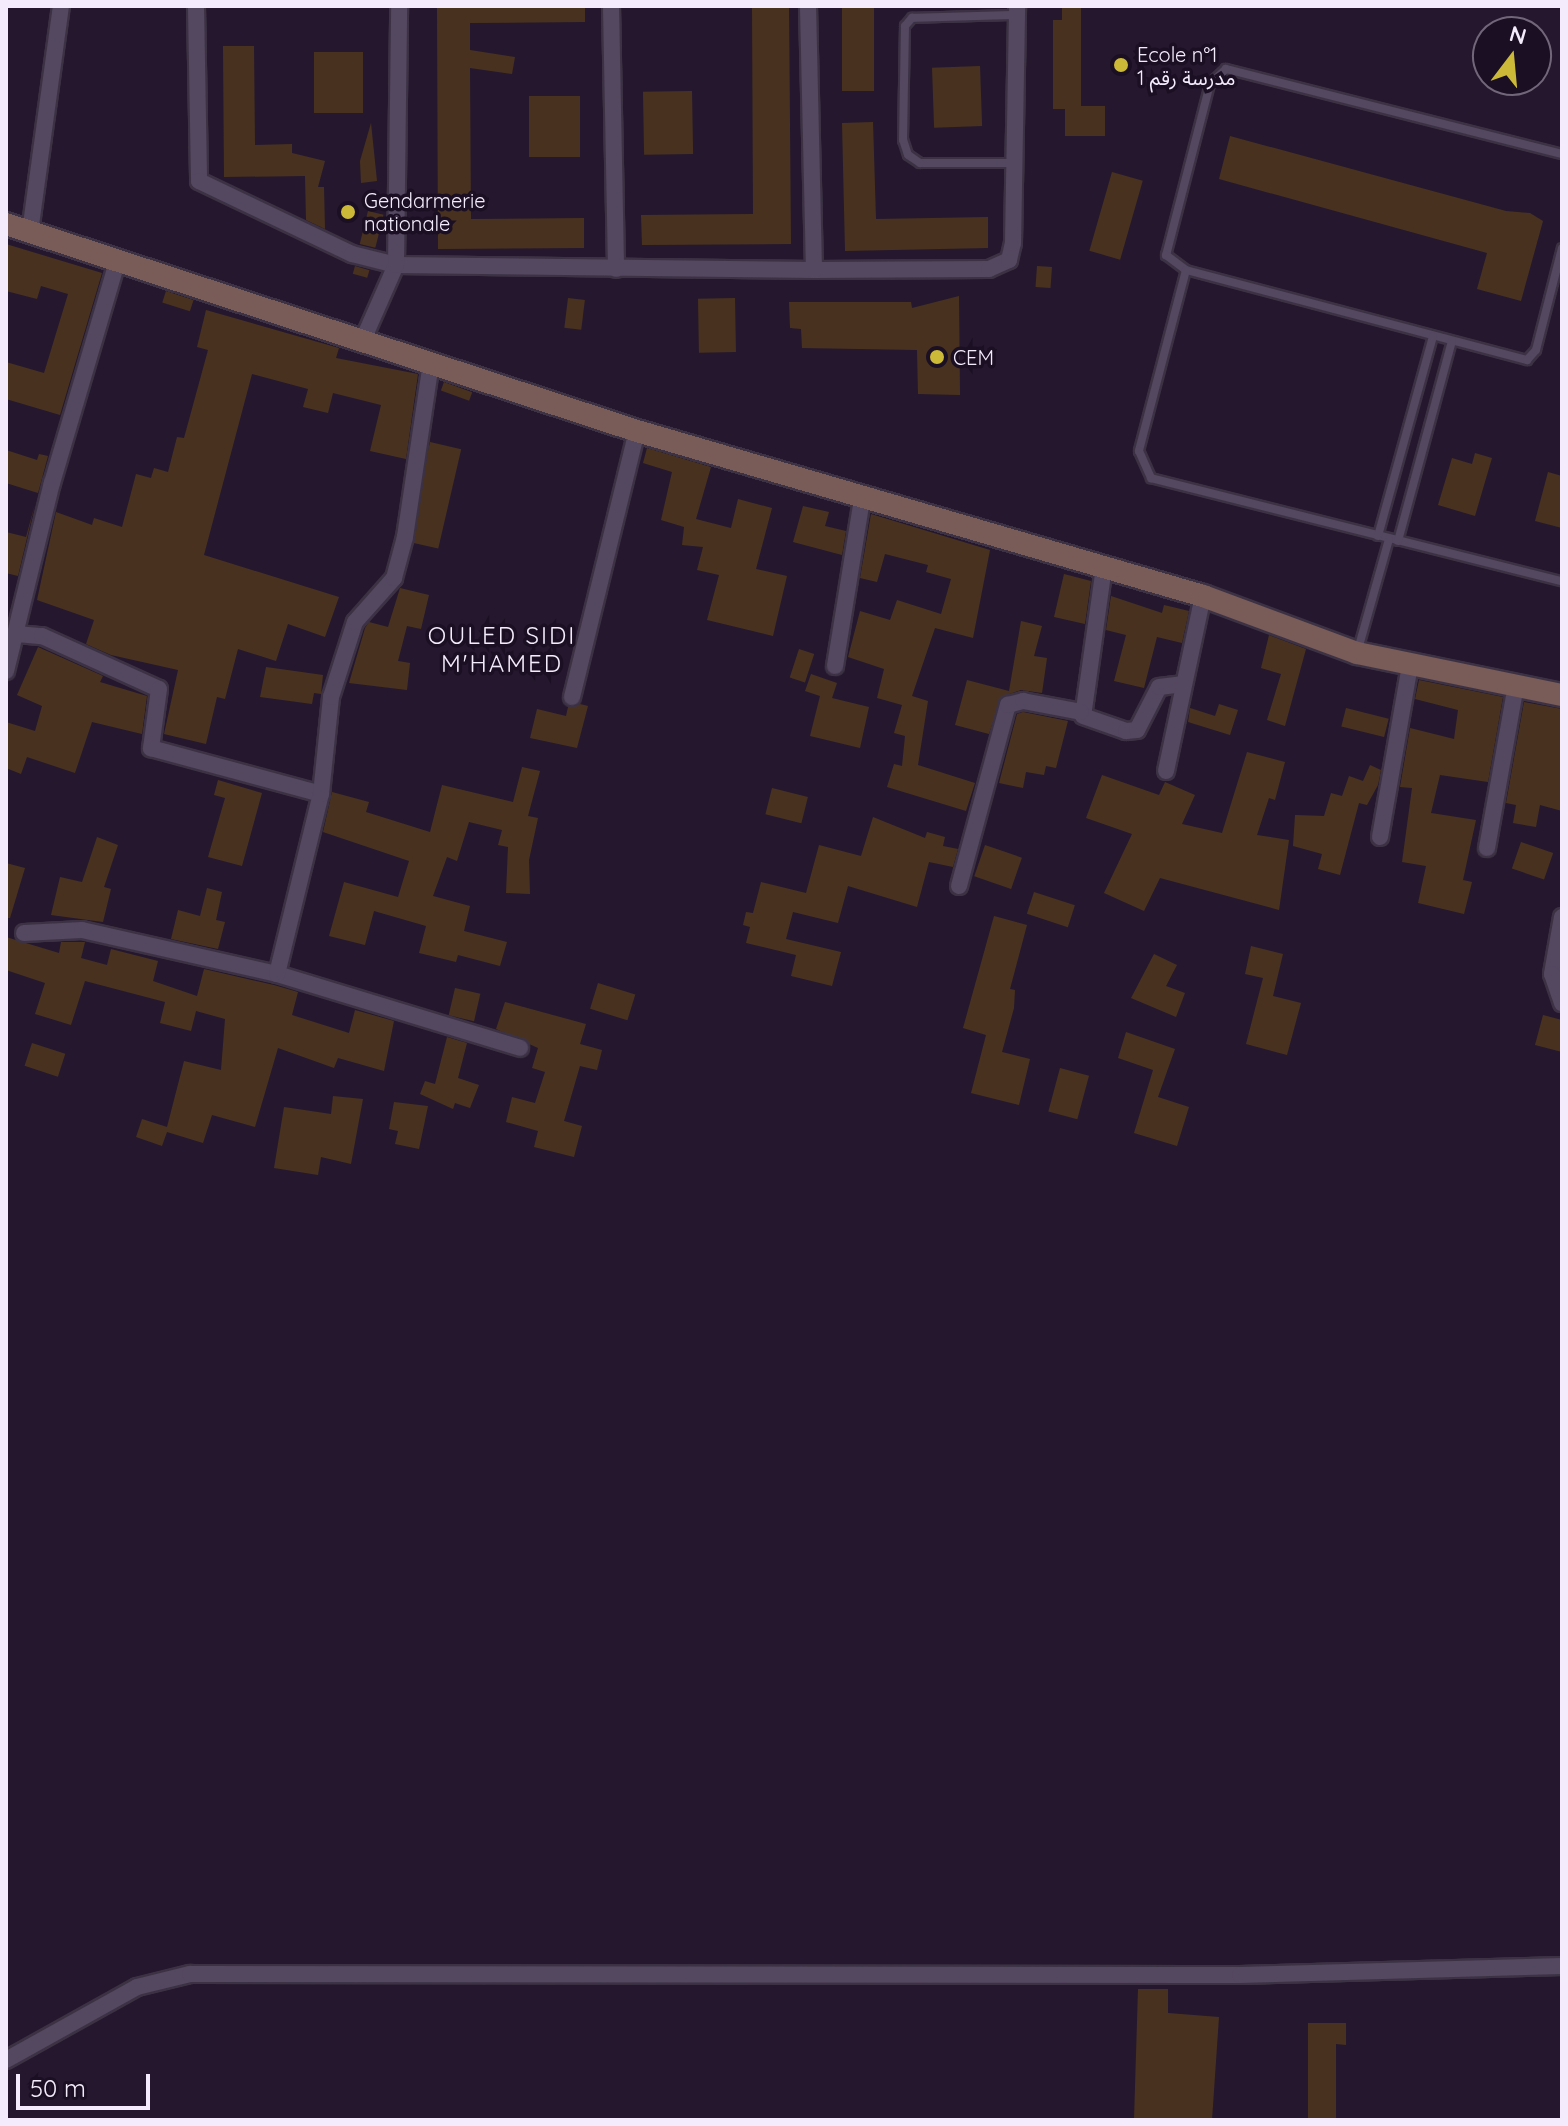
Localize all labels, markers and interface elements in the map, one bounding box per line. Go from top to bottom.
north arrow [1472,16,1552,96]
text: N [1506,19,1530,51]
place label: Ecole n°1 مدرسة رقم 1 [1137,42,1236,89]
marker: Ecole n°1 مدرسة رقم 1 [1112,56,1130,74]
place label: Gendarmerie nationale [364,188,486,235]
marker: Gendarmerie nationale [339,203,357,221]
place label: CEM [953,345,994,369]
marker: CEM [928,348,946,366]
district label: OULED SIDI M'HAMED [428,622,576,678]
scale bar [20,2058,154,2108]
text: 50 m [30,2073,86,2103]

